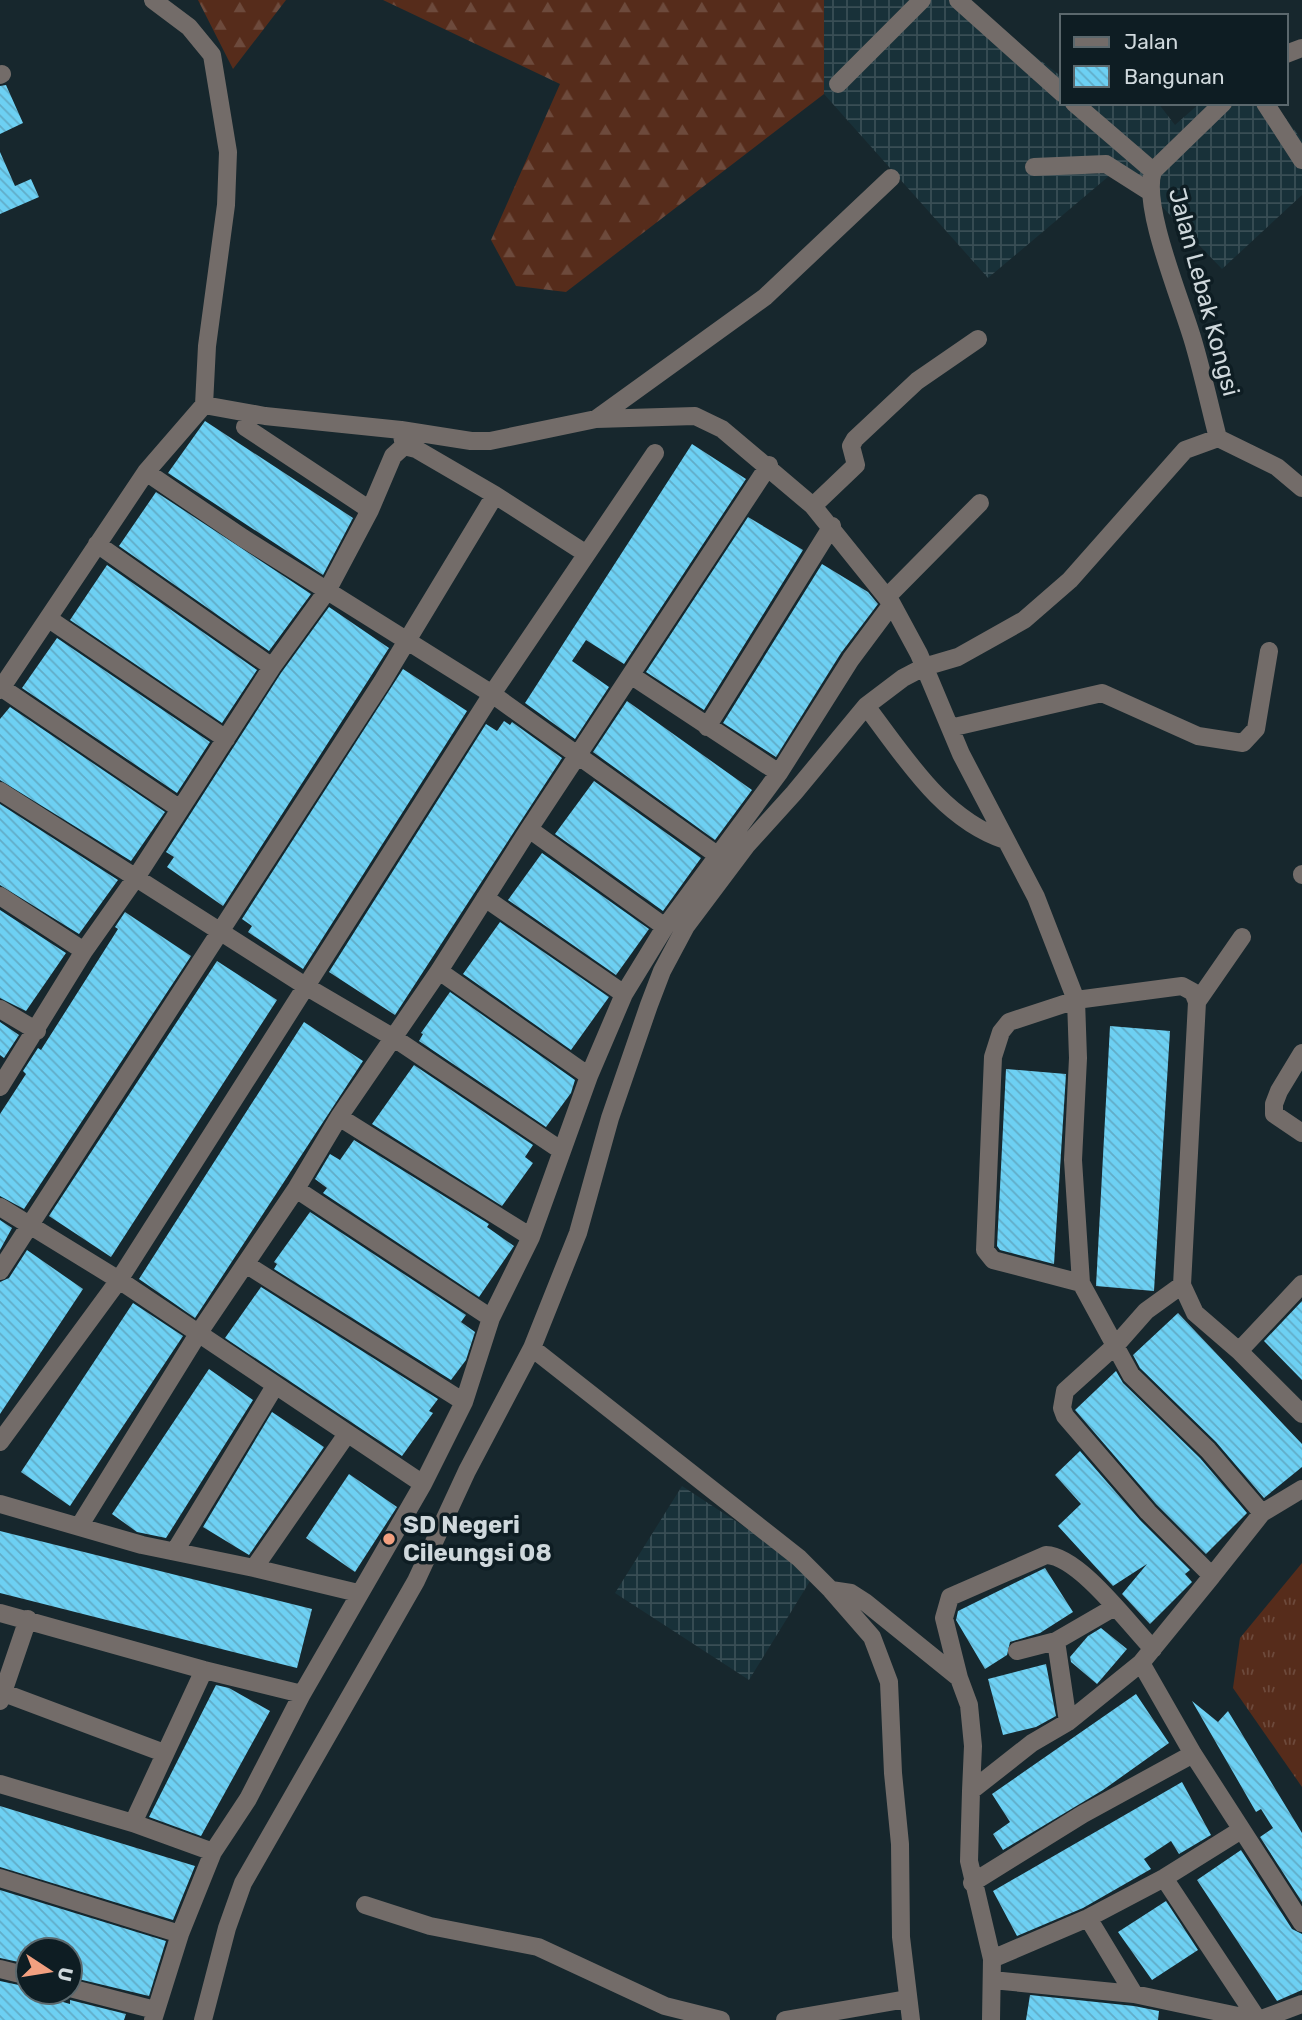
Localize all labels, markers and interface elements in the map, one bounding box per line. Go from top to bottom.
legend [1060,14,1288,105]
text: Jalan [1124,29,1178,54]
text: Bangunan [1124,64,1225,89]
street label: Jalan Lebak Kongsi [1163,185,1245,399]
place label: SD Negeri Cileungsi 08 [403,1511,552,1567]
marker: SD Negeri Cileungsi 08 [381,1531,397,1547]
north arrow [14,1936,84,2006]
text: U [52,1965,78,1984]

